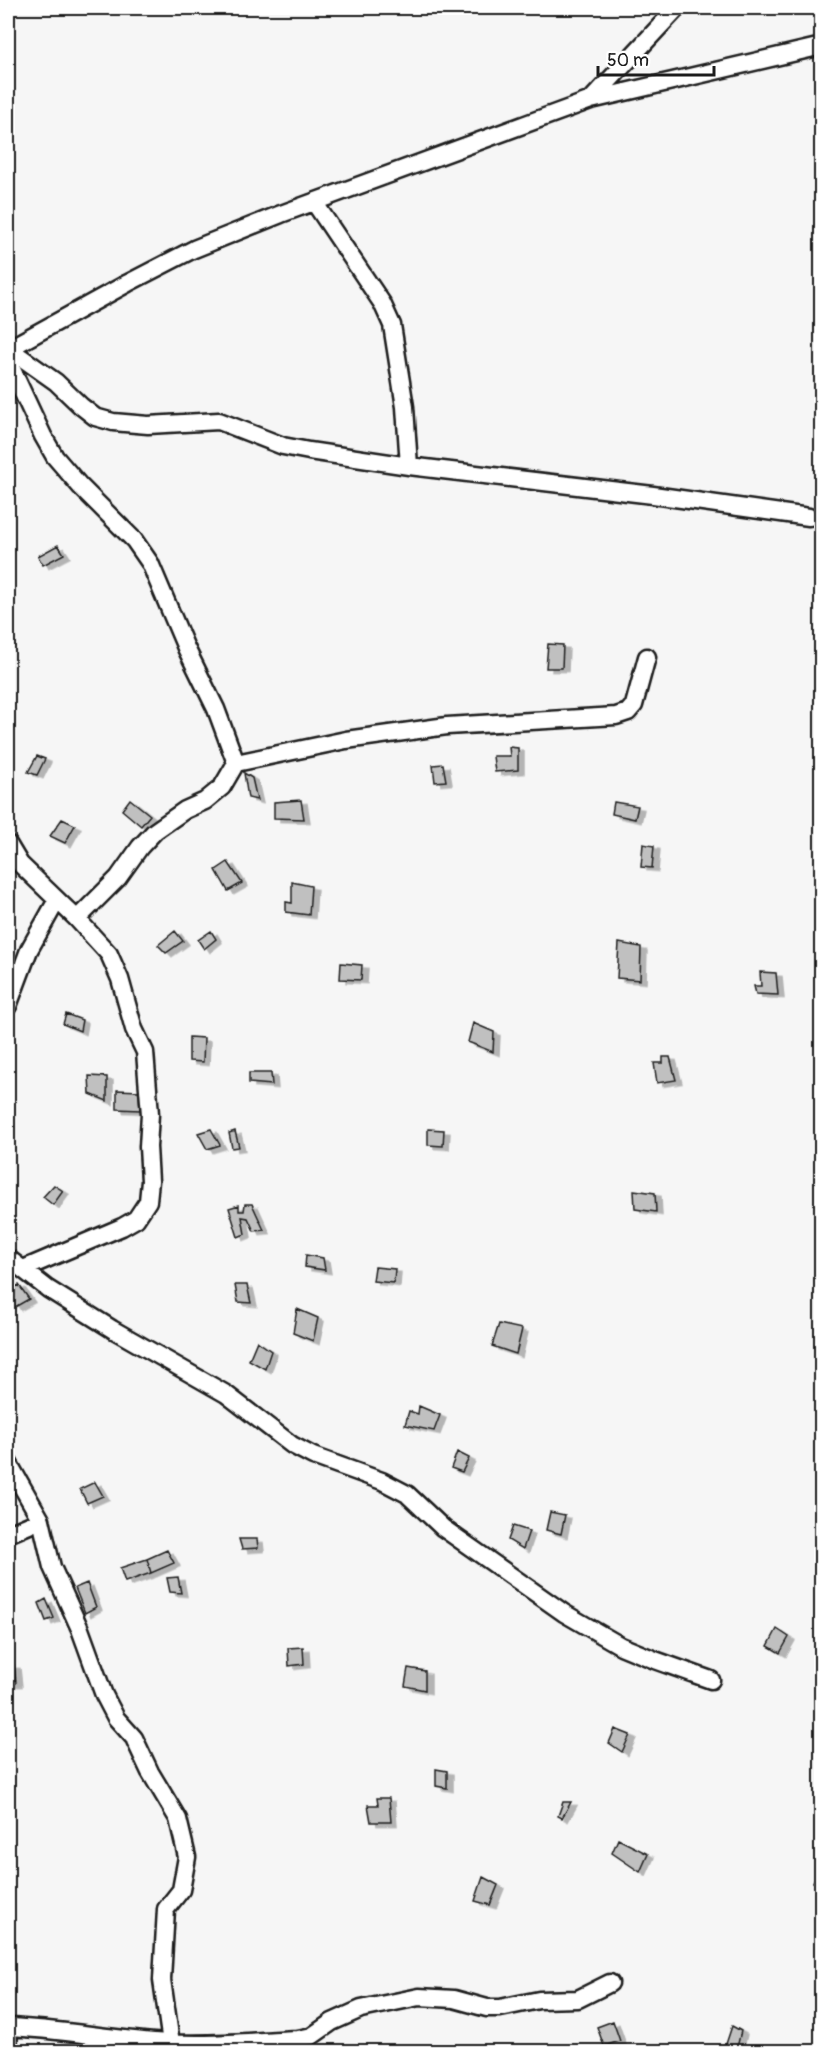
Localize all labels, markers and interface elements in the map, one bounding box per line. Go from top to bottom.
scale bar [598,39,714,77]
text: 50 m [607,49,649,72]

